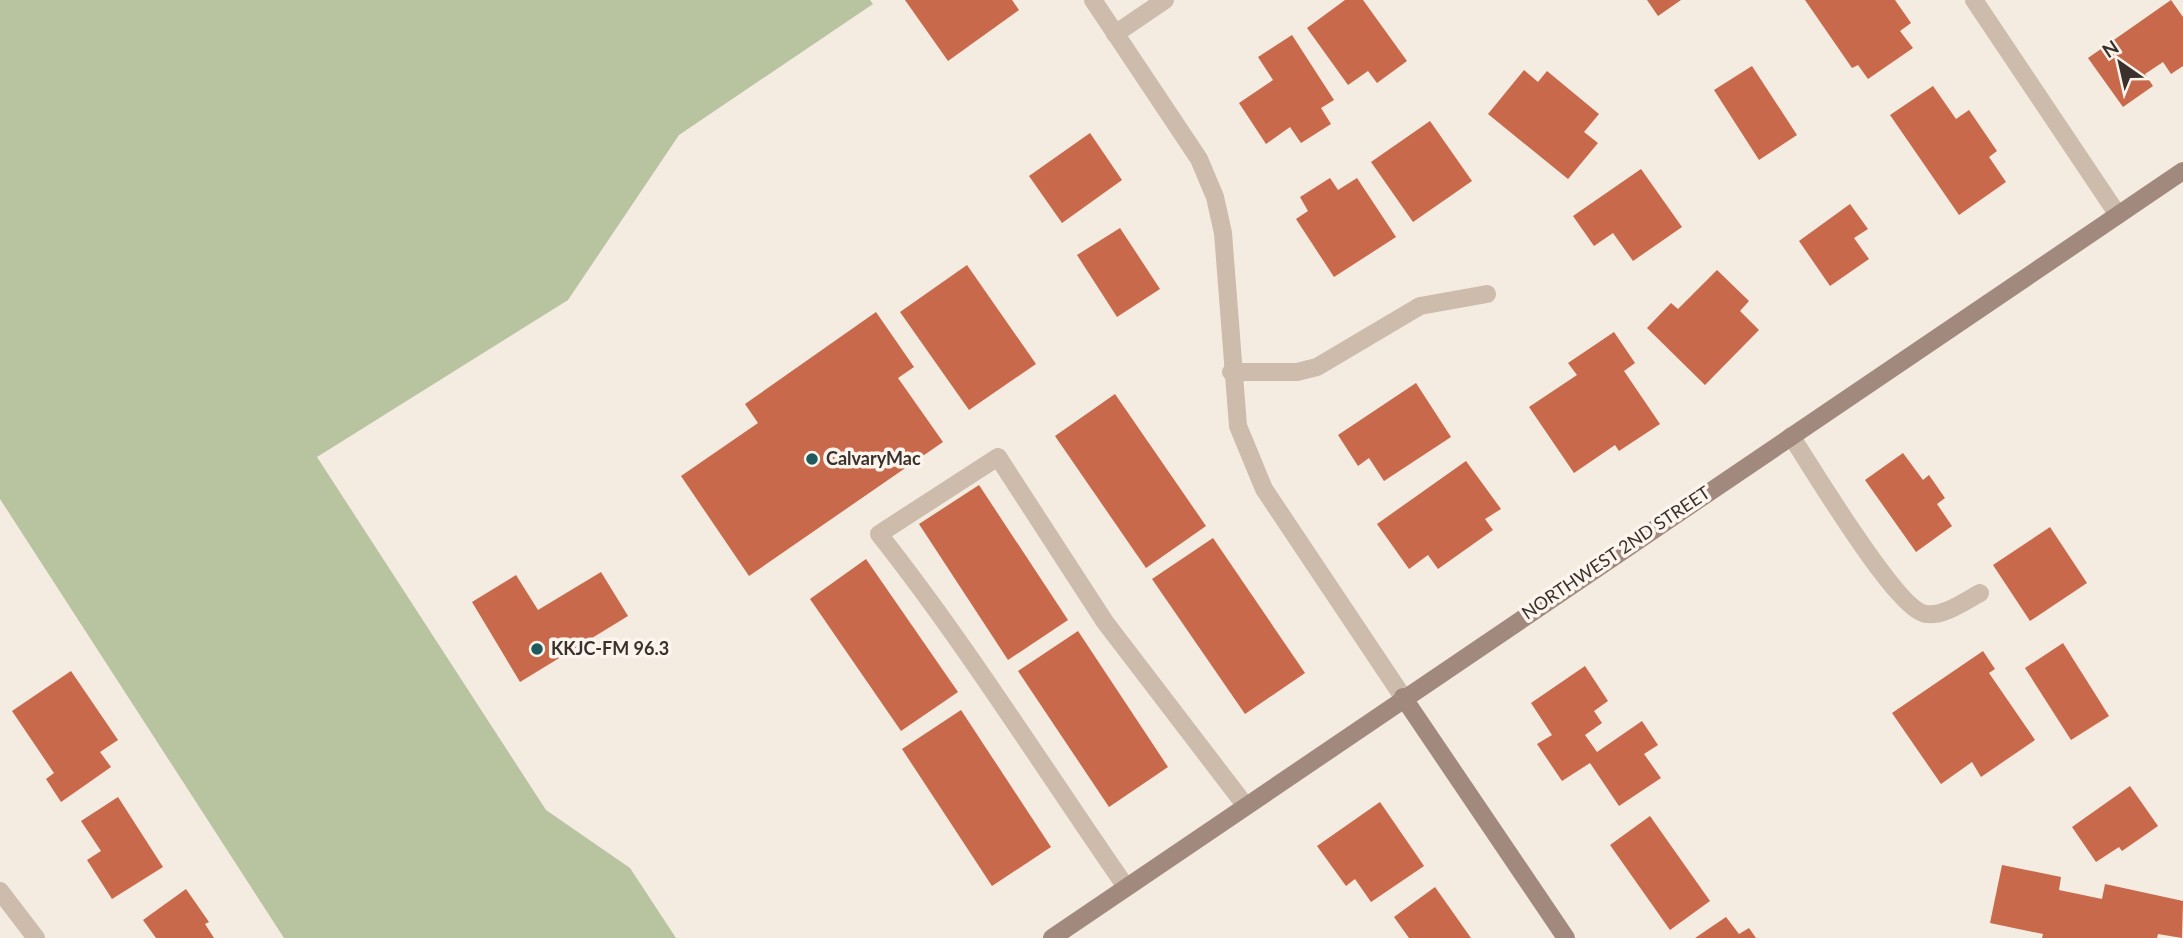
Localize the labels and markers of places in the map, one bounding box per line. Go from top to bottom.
place label: CalvaryMac [826,447,921,469]
marker: CalvaryMac [804,451,820,467]
place label: KKJC-FM 96.3 [551,637,669,659]
marker: KKJC-FM 96.3 [529,641,545,657]

